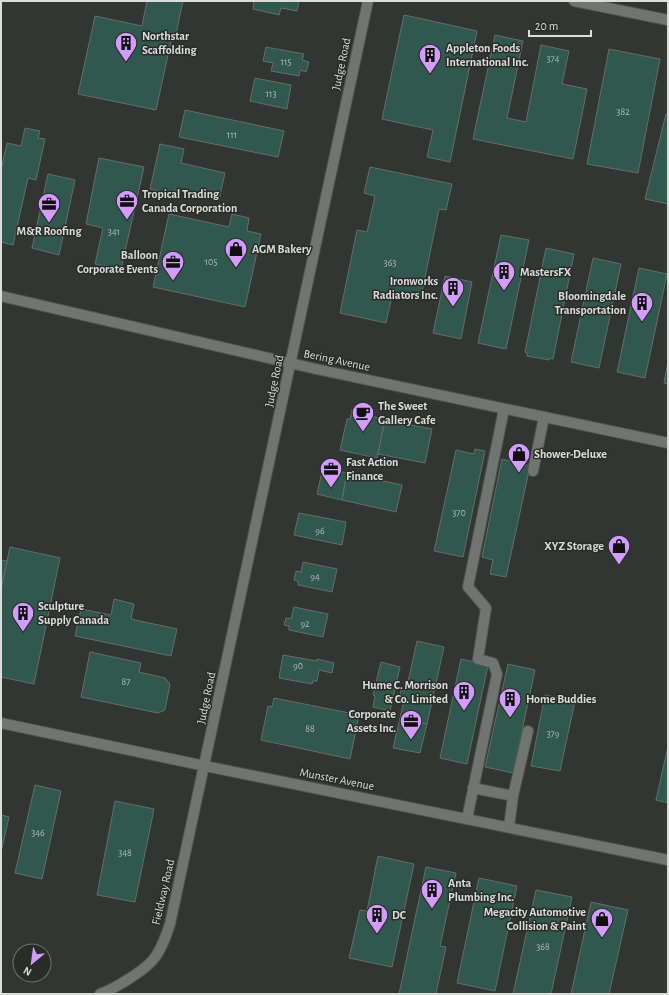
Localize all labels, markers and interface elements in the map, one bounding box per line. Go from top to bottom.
scale bar [529,12,591,38]
text: 20 m [535,20,558,32]
building icon: Northstar Scaffolding [113,30,139,63]
place label: Northstar Scaffolding [142,30,198,56]
street label: Judge Road [330,37,352,91]
building icon: Appleton Foods International Inc. [417,42,443,75]
place label: Appleton Foods International Inc. [446,42,529,68]
house number: 374 [546,54,560,64]
house number: 115 [280,57,292,67]
house number: 113 [266,89,277,99]
house number: 382 [616,107,630,117]
house number: 111 [227,130,237,140]
office icon: Tropical Trading Canada Corporation [114,188,140,221]
place label: Tropical Trading Canada Corporation [142,188,237,214]
office icon: M&R Roofing [36,191,62,224]
place label: M&R Roofing [17,225,82,237]
house number: 341 [108,227,120,237]
shop icon: AGM Bakery [223,236,249,269]
place label: AGM Bakery [252,243,312,256]
place label: Balloon Corporate Events [77,249,158,275]
office icon: Balloon Corporate Events [160,249,186,282]
house number: 105 [205,257,217,267]
house number: 363 [384,258,396,268]
building icon: MastersFX [491,259,517,292]
place label: MastersFX [520,266,572,278]
place label: Ironworks Radiators Inc. [373,275,438,301]
building icon: Ironworks Radiators Inc. [440,275,466,308]
place label: Bloomingdale Transportation [554,290,626,316]
building icon: Bloomingdale Transportation [629,290,655,323]
street label: Bering Avenue [303,347,371,373]
street label: Judge Road [263,354,285,408]
cafe icon: The Sweet Gallery Cafe [350,400,376,433]
place label: The Sweet Gallery Cafe [378,400,436,427]
shop icon: Shower-Deluxe [506,441,532,474]
place label: Shower-Deluxe [534,448,607,460]
office icon: Fast Action Finance [318,456,344,489]
place label: Fast Action Finance [346,456,398,482]
house number: 370 [452,508,466,518]
house number: 96 [315,526,325,536]
shop icon: XYZ Storage [606,533,632,566]
place label: XYZ Storage [544,540,604,552]
house number: 94 [310,572,320,582]
building icon: Sculpture Supply Canada [10,600,36,633]
place label: Sculpture Supply Canada [38,600,109,627]
house number: 92 [300,619,310,629]
house number: 90 [293,661,303,671]
street label: Judge Road [195,671,217,725]
house number: 87 [122,677,130,687]
place label: Hume C. Morrison & Co. Limited [362,679,449,705]
building icon: Hume C. Morrison & Co. Limited [451,679,477,712]
building icon: Home Buddies [497,686,523,719]
place label: Home Buddies [526,693,597,705]
place label: Corporate Assets Inc. [347,708,396,734]
office icon: Corporate Assets Inc. [398,708,424,741]
house number: 88 [305,724,315,734]
house number: 379 [547,729,560,739]
street label: Munster Avenue [299,766,375,792]
house number: 346 [31,828,45,838]
house number: 348 [118,848,132,858]
street label: Fieldway Road [150,858,177,926]
building icon: Anta Plumbing Inc. [419,877,445,910]
place label: Anta Plumbing Inc. [448,877,514,903]
building icon: DC [364,902,390,935]
place label: Megacity Automotive Collision & Paint [484,906,586,932]
shop icon: Megacity Automotive Collision & Paint [589,906,615,939]
place label: DC [392,909,407,921]
house number: 368 [536,942,550,952]
north arrow [12,943,52,983]
text: N [21,965,33,978]

